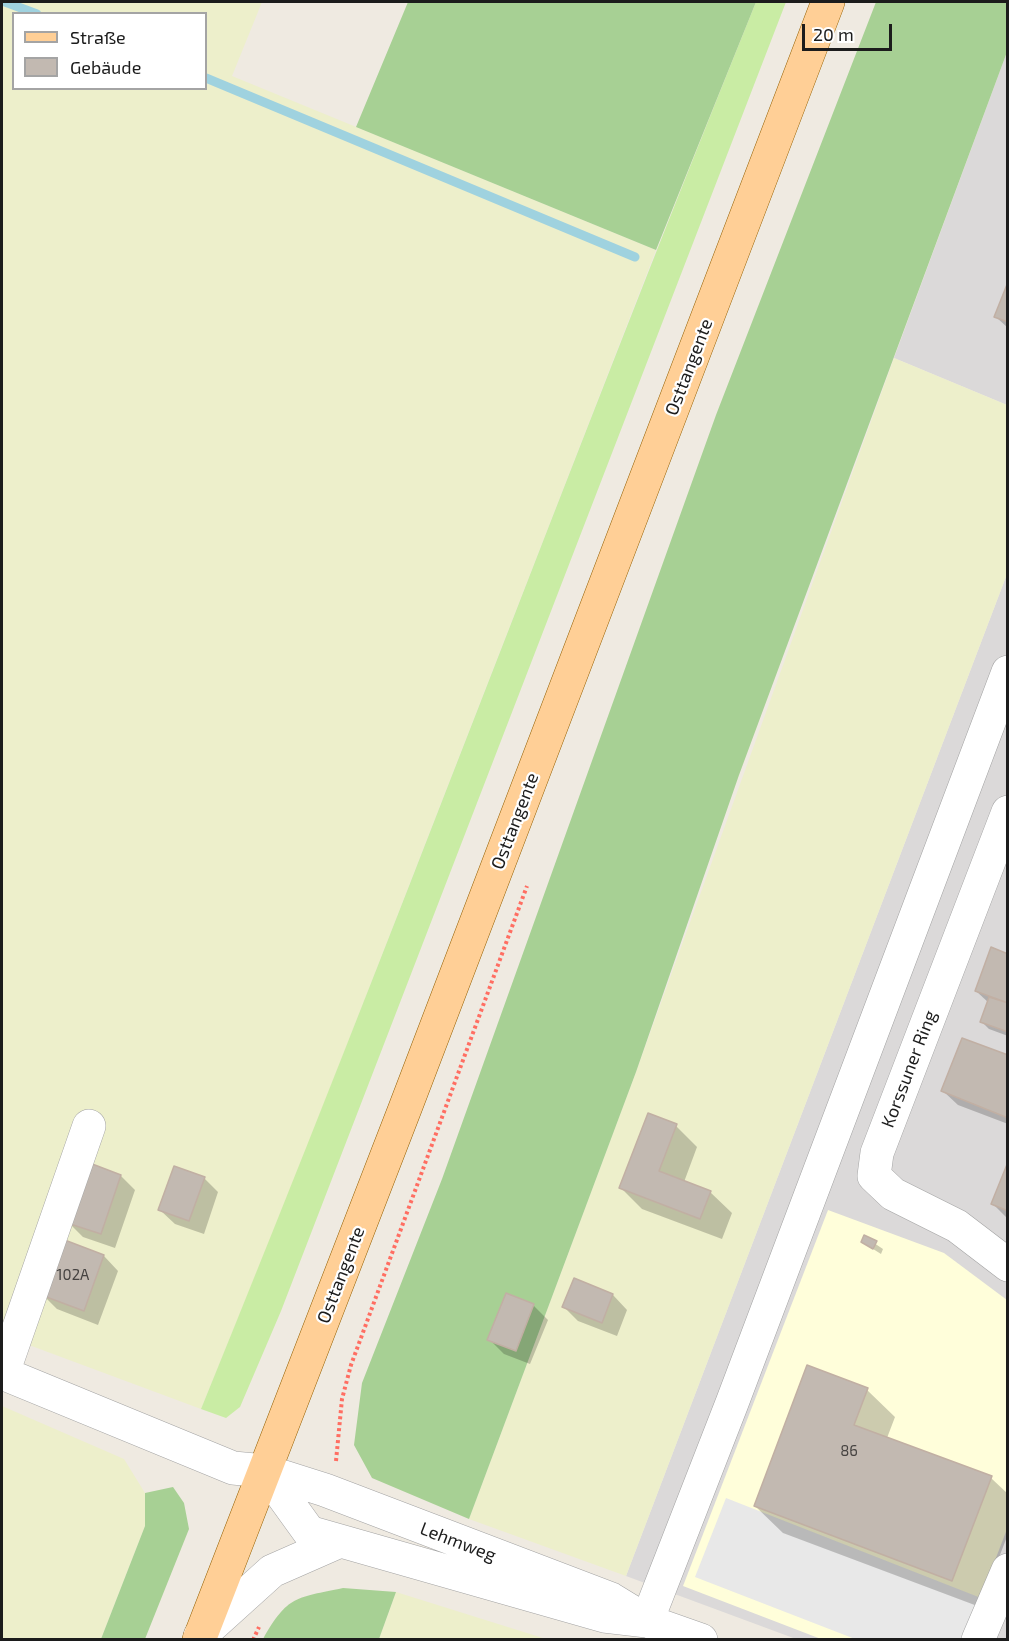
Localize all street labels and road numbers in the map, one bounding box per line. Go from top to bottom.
street label: Osttangente [661,316,717,418]
street label: Osttangente [487,770,543,872]
street label: Korssuner Ring [877,1007,941,1131]
street label: Osttangente [313,1224,369,1326]
street label: Lehmweg [417,1518,499,1566]

